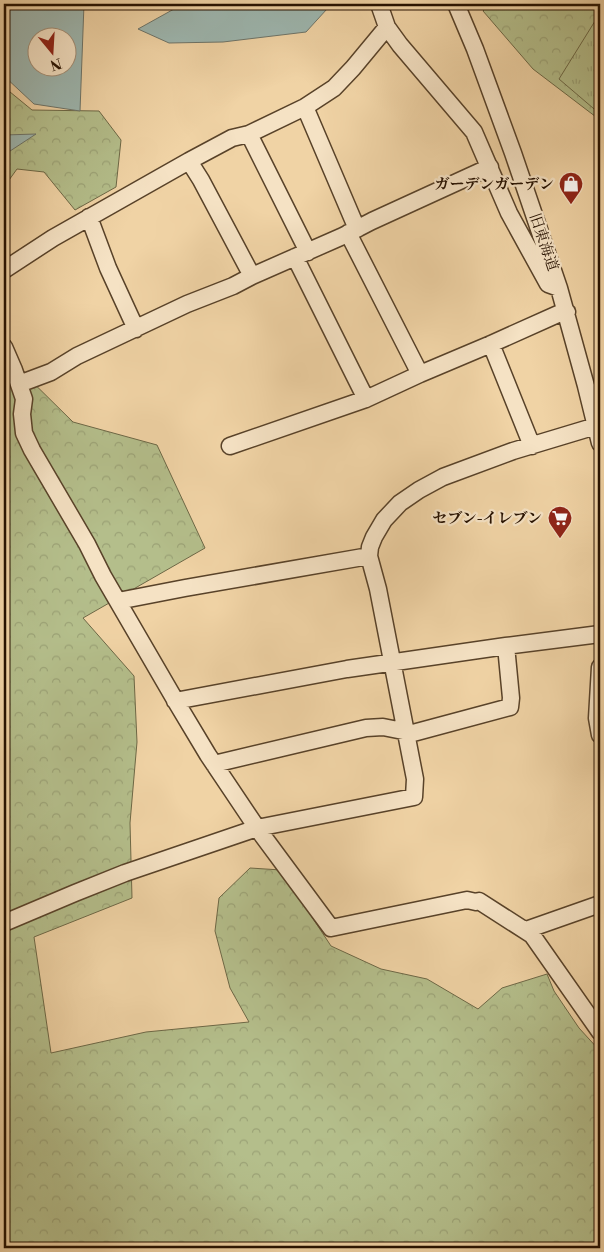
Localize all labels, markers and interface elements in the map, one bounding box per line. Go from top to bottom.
north arrow [28,28,78,78]
text: N [48,53,64,74]
shop icon: ガーデンガーデン [558,171,584,205]
place label: ガーデンガーデン [435,175,554,194]
street label: 旧東海道 [525,211,562,274]
supermarket icon: セブン-イレブン [547,505,573,539]
place label: セブン-イレブン [432,509,542,528]

